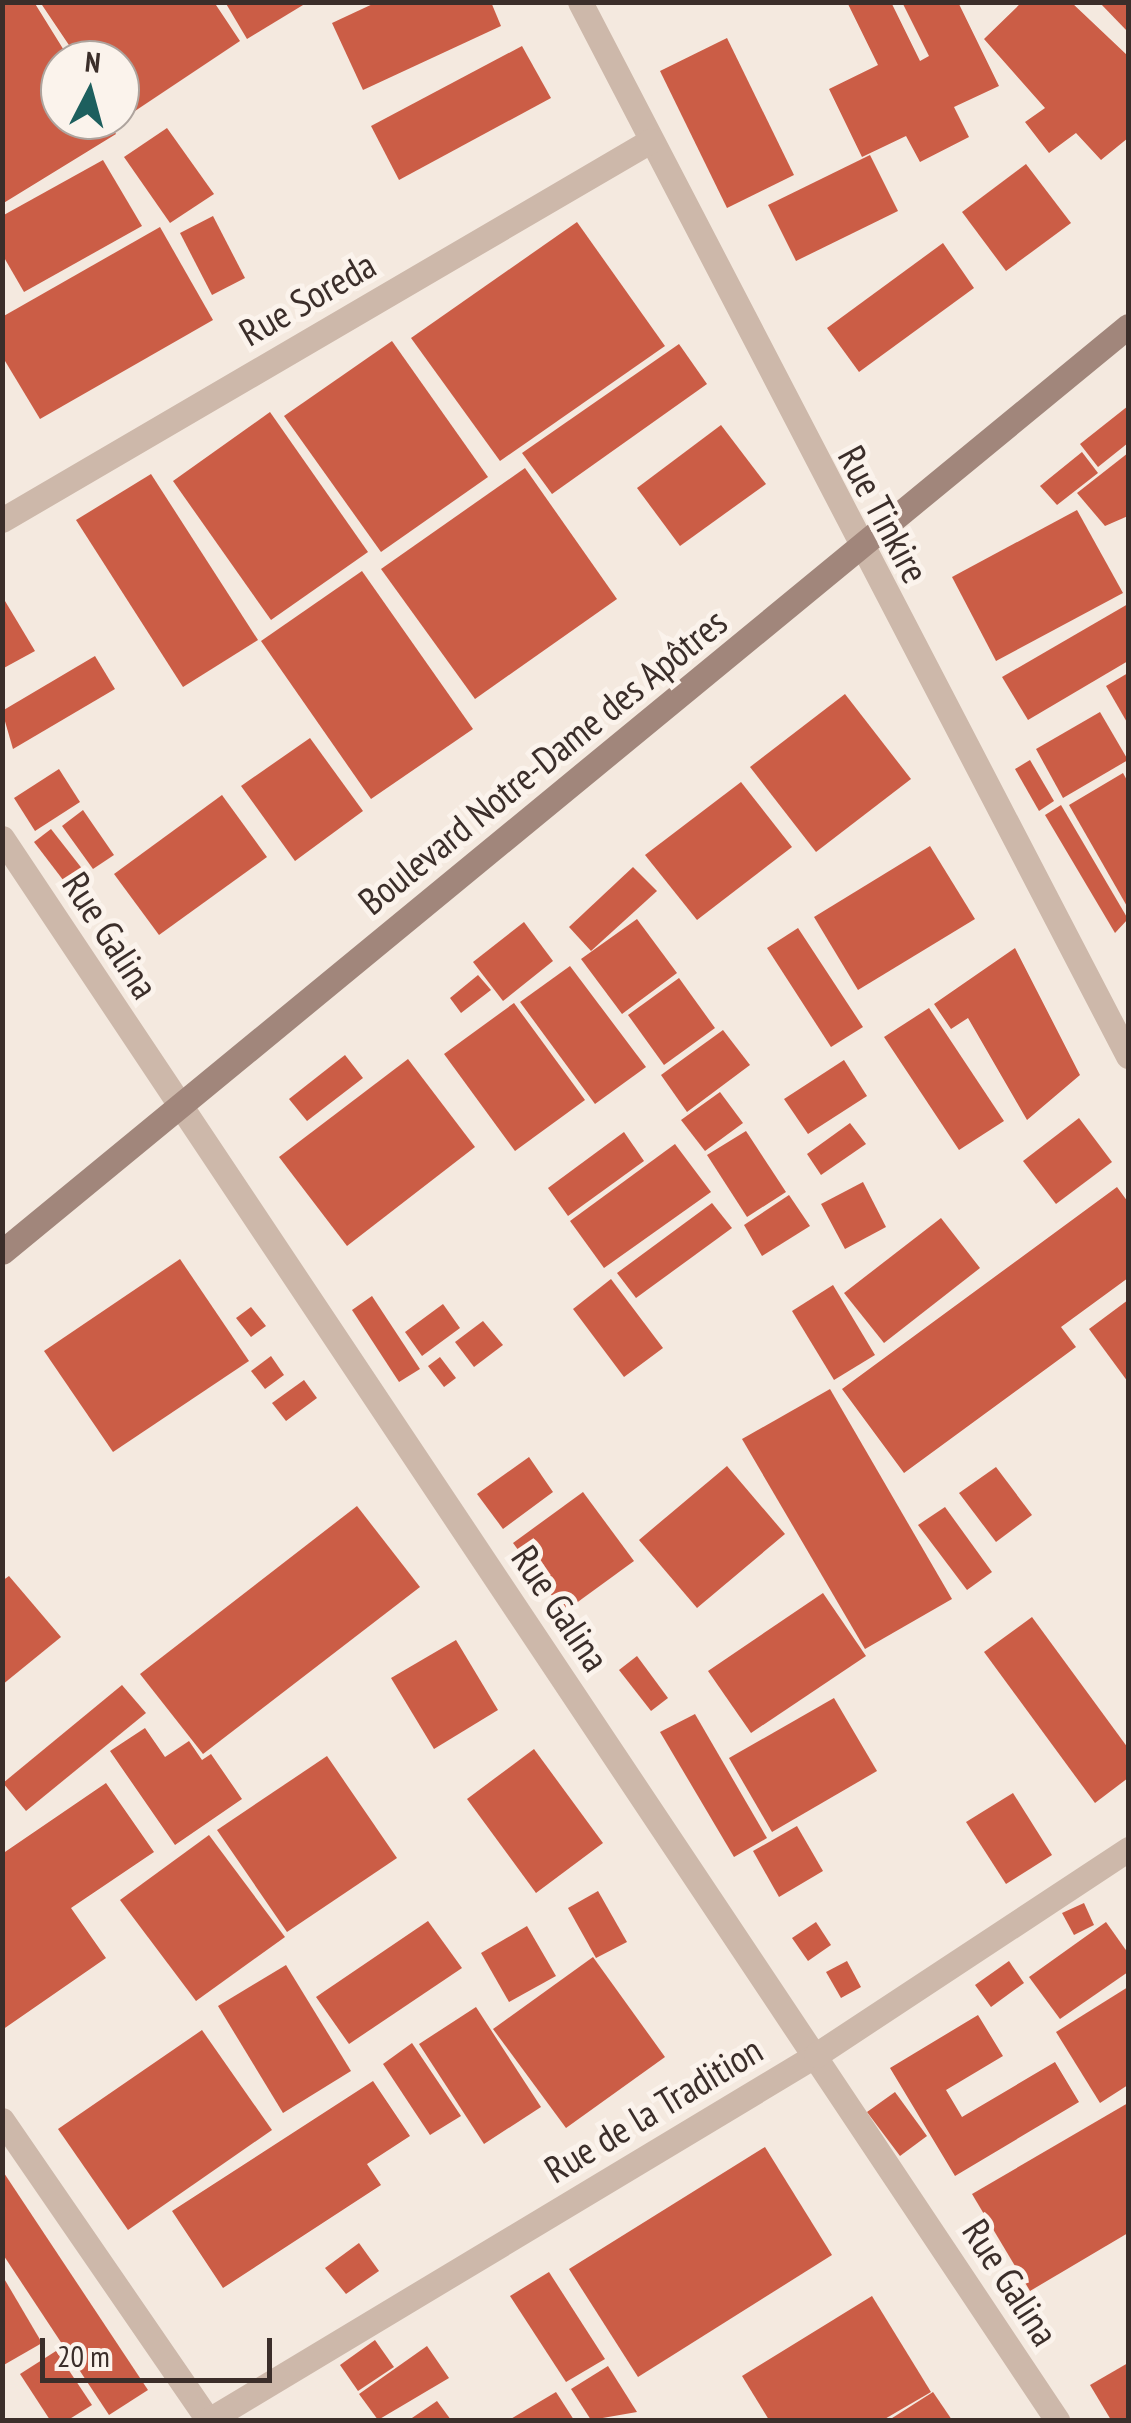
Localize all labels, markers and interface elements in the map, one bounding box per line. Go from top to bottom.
north arrow [40,40,140,140]
text: N [84,42,102,81]
street label: Rue Soreda [231,241,383,355]
street label: Rue Tinkire [829,437,939,591]
street label: Boulevard Notre-Dame des Apôtres [348,598,736,924]
street label: Rue Galina [53,863,169,1007]
street label: Rue Galina [503,1537,619,1679]
street label: Rue de la Tradition [536,2026,770,2192]
street label: Rue Galina [953,2210,1069,2354]
scale bar [45,2318,278,2380]
text: 20 m [57,2336,110,2375]

